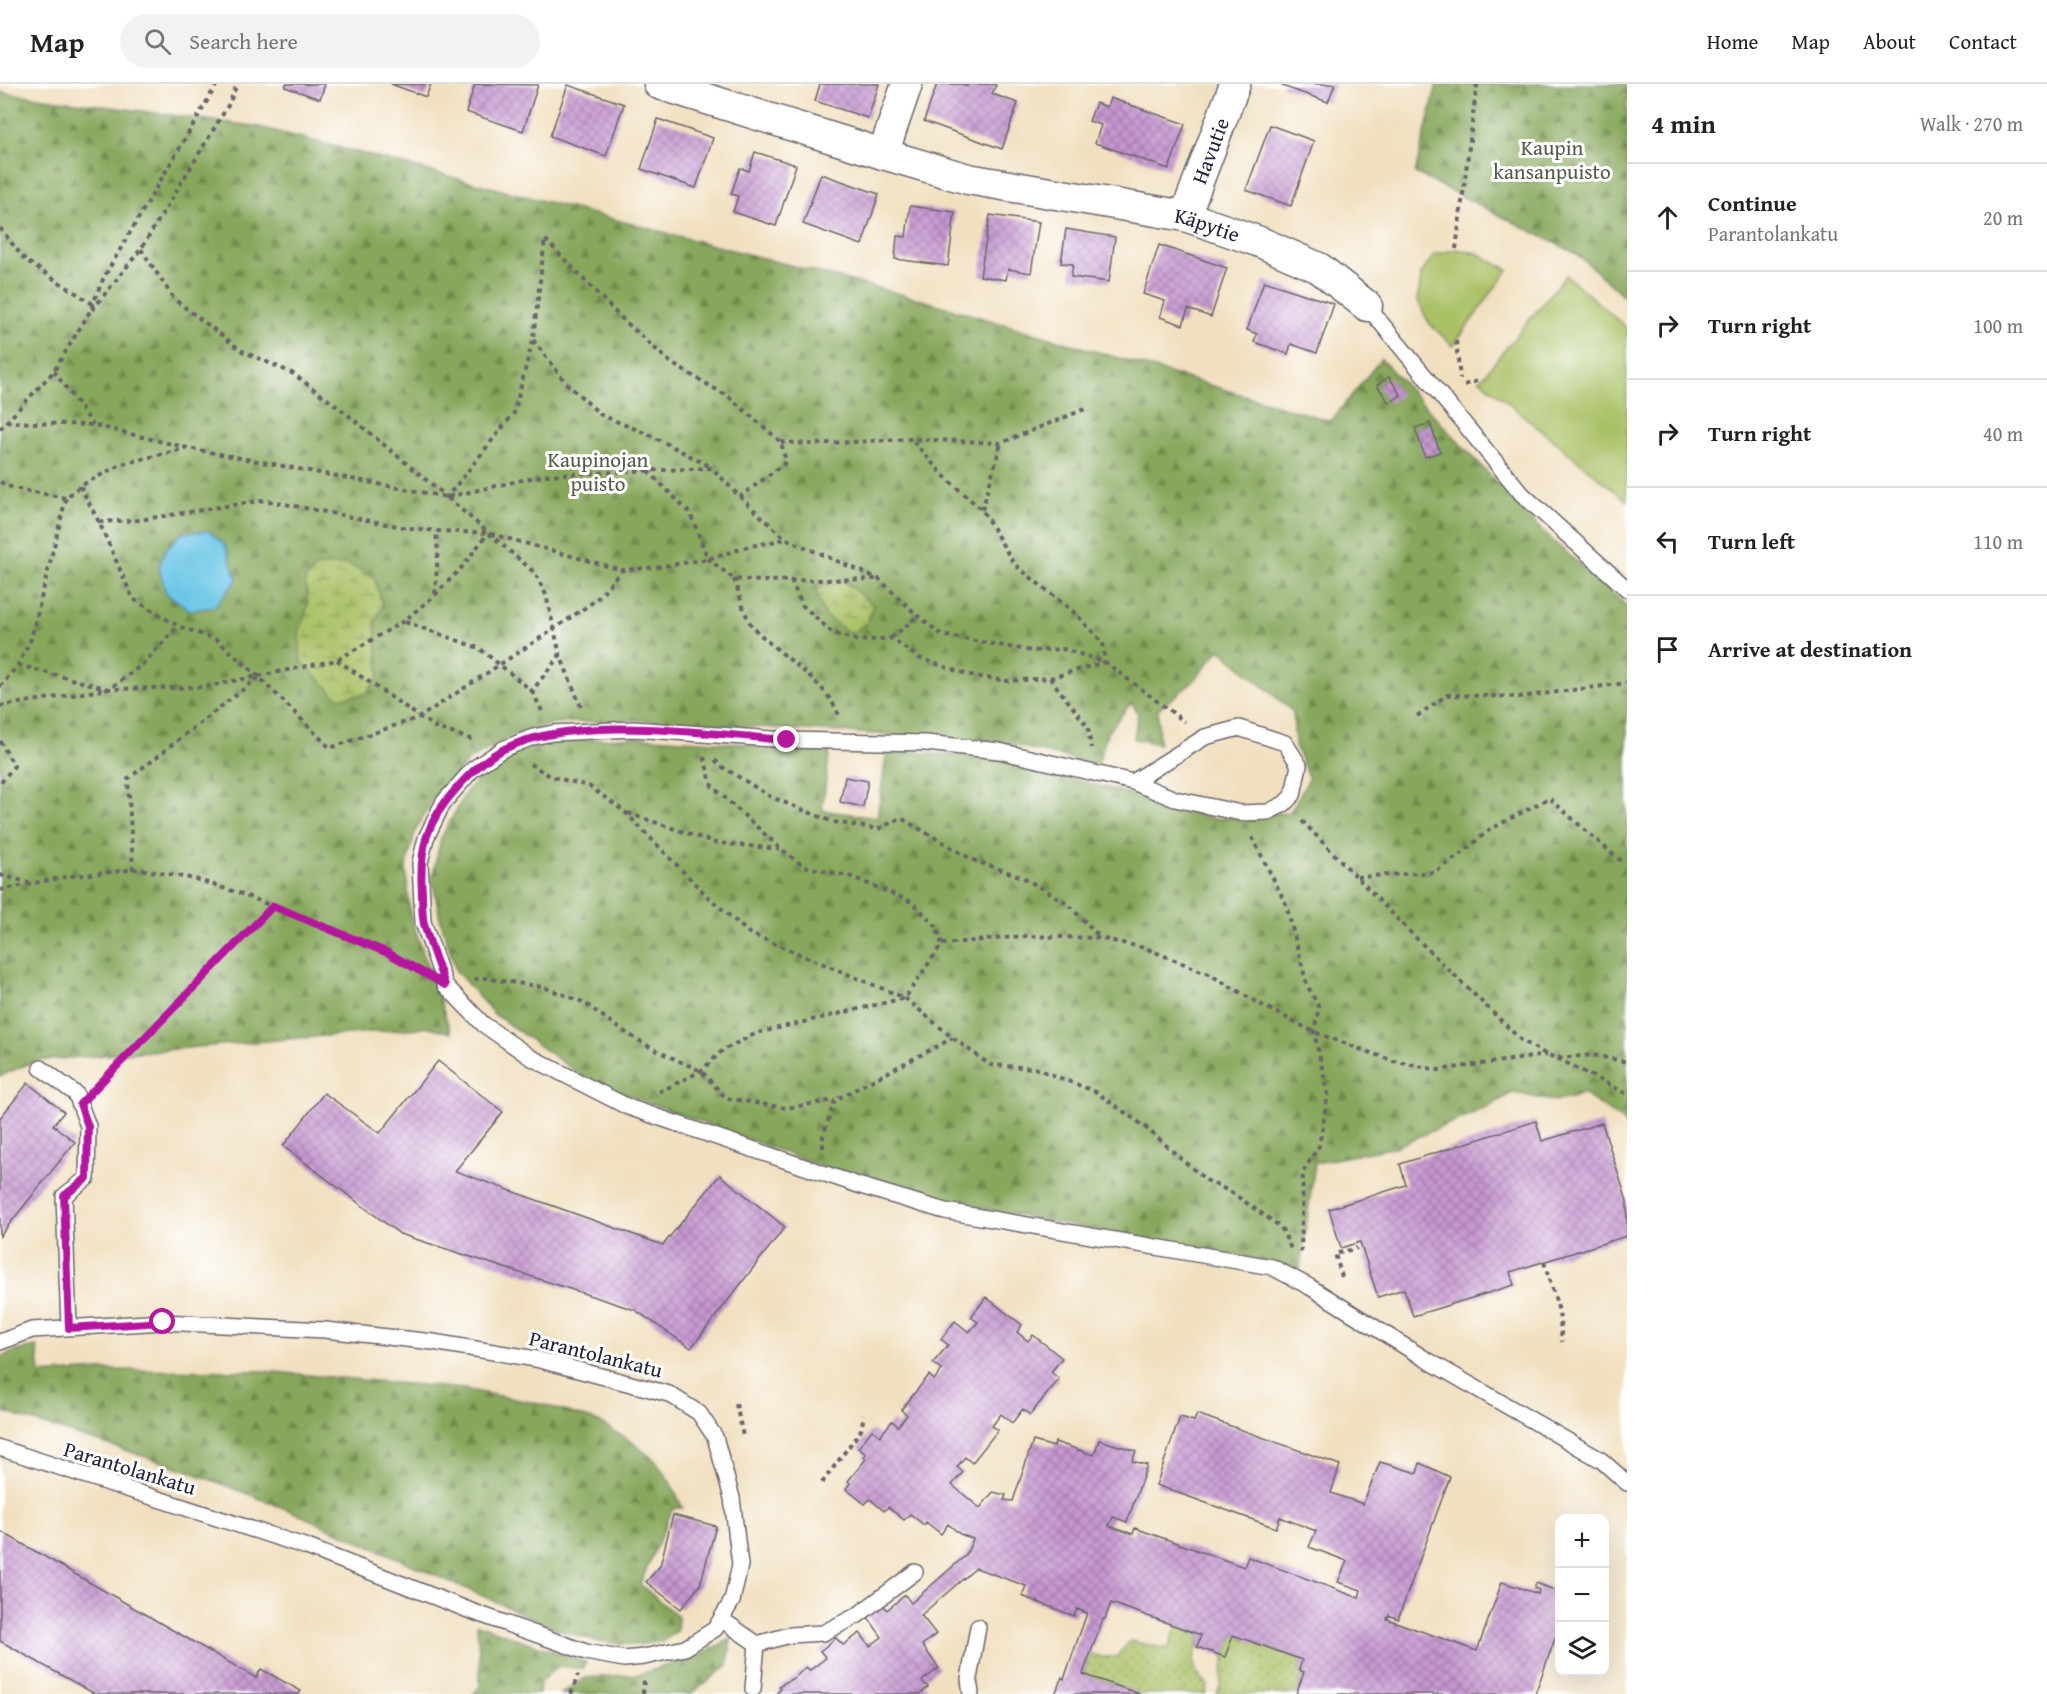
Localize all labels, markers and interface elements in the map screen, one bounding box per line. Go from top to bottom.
search box [120,14,540,68]
text: Map [30,21,84,62]
icon: search [141,25,174,58]
text: Search here [189,25,298,57]
text: Home [1707,26,1758,57]
text: Map [1791,26,1830,57]
text: About [1863,26,1916,57]
text: Contact [1949,26,2017,57]
text: 4 min [1651,104,1716,143]
text: Walk · 270 m [1920,109,2023,138]
street label: Havutie [1183,113,1236,188]
park label: Kaupin kansanpuisto [1493,132,1611,187]
text: Continue [1708,187,1797,219]
street label: Käpytie [1172,199,1244,249]
icon: ahead [1651,201,1684,234]
text: 20 m [1983,203,2023,232]
text: Parantolankatu [1708,219,1838,248]
icon: right [1651,309,1684,342]
text: Turn right [1708,309,1811,341]
text: 100 m [1973,311,2023,340]
icon: right [1651,417,1684,450]
text: Turn right [1708,417,1811,449]
text: 40 m [1983,419,2023,448]
park label: Kaupinojan puisto [548,444,649,499]
icon: left [1651,525,1684,558]
text: Turn left [1708,525,1795,557]
text: 110 m [1973,527,2023,556]
icon: arrive [1651,633,1684,666]
text: Arrive at destination [1708,633,1912,665]
route end [773,726,799,752]
route start [149,1308,175,1334]
street label: Parantolankatu [526,1322,667,1386]
street label: Parantolankatu [60,1433,200,1503]
map controls [1555,1514,1609,1676]
button: + [1555,1514,1609,1568]
button: − [1555,1568,1609,1622]
button: layers [1555,1622,1609,1676]

